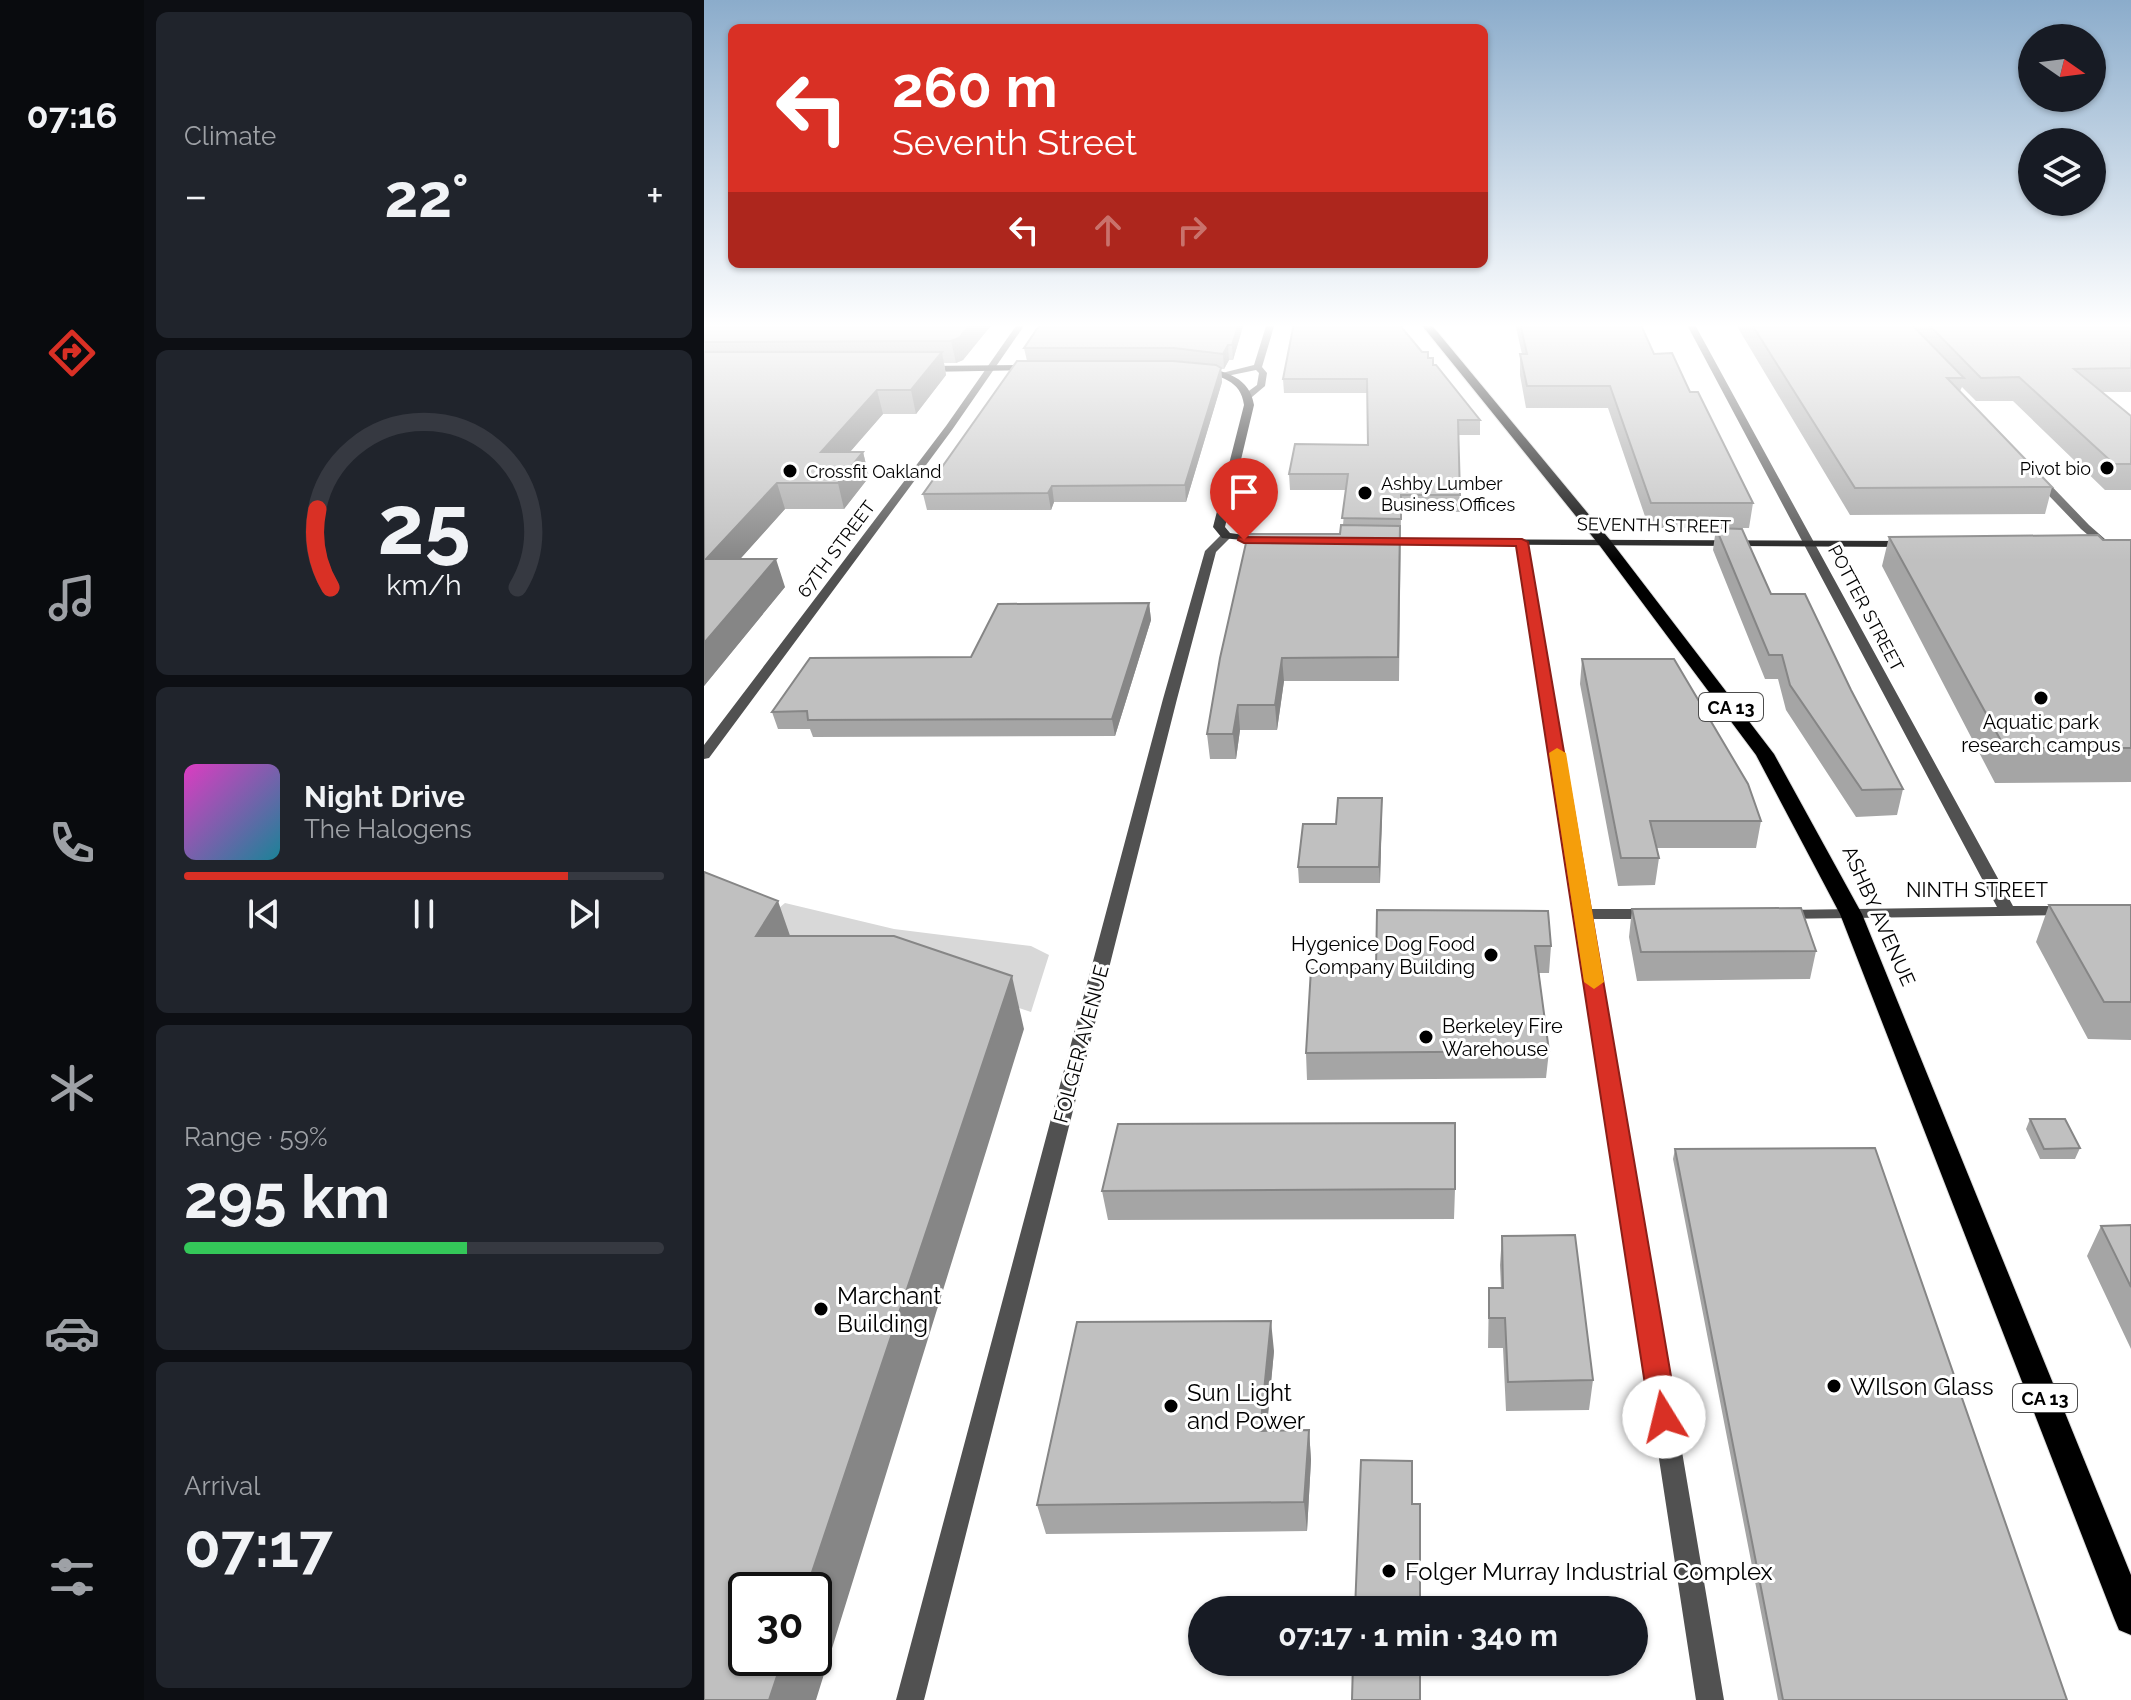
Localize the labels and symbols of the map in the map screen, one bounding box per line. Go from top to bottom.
north arrow [2018,24,2106,112]
pin [1210,458,1278,540]
place label: Pivot bio [2020,458,2091,479]
marker: Pivot bio [2098,459,2116,477]
place label: Crossfit Oakland [806,461,941,482]
marker: Crossfit Oakland [781,462,799,480]
place label: Ashby Lumber Business Offices [1381,473,1515,515]
marker: Ashby Lumber Business Offices [1356,484,1374,502]
street label: 67TH STREET [793,496,879,602]
street label: SEVENTH STREET [1577,513,1731,537]
street label: POTTER STREET [1824,541,1908,675]
marker: Aquatic park research campus [2032,689,2050,707]
road number: CA 13 [1699,693,1763,721]
place label: Aquatic park research campus [1961,710,2121,757]
street label: ASHBY AVENUE [1837,842,1921,990]
street label: NINTH STREET [1906,878,2048,902]
place label: Hygenice Dog Food Company Building [1291,932,1475,979]
marker: Hygenice Dog Food Company Building [1482,946,1500,964]
street label: FOLGER AVENUE [1048,962,1114,1126]
place label: Berkeley Fire Warehouse [1442,1014,1563,1061]
marker: Berkeley Fire Warehouse [1417,1028,1435,1046]
place label: Marchant Building [837,1281,941,1338]
marker: Marchant Building [812,1300,830,1318]
place label: WIlson Glass [1850,1372,1994,1401]
position arrow [1622,1375,1706,1459]
marker: WIlson Glass [1825,1377,1843,1395]
place label: Sun Light and Power [1187,1378,1306,1435]
road number: CA 13 [2013,1384,2077,1412]
marker: Sun Light and Power [1162,1397,1180,1415]
place label: Folger Murray Industrial Complex [1405,1557,1773,1586]
marker: Folger Murray Industrial Complex [1380,1562,1398,1580]
speed limit sign: 30 [728,1572,832,1676]

